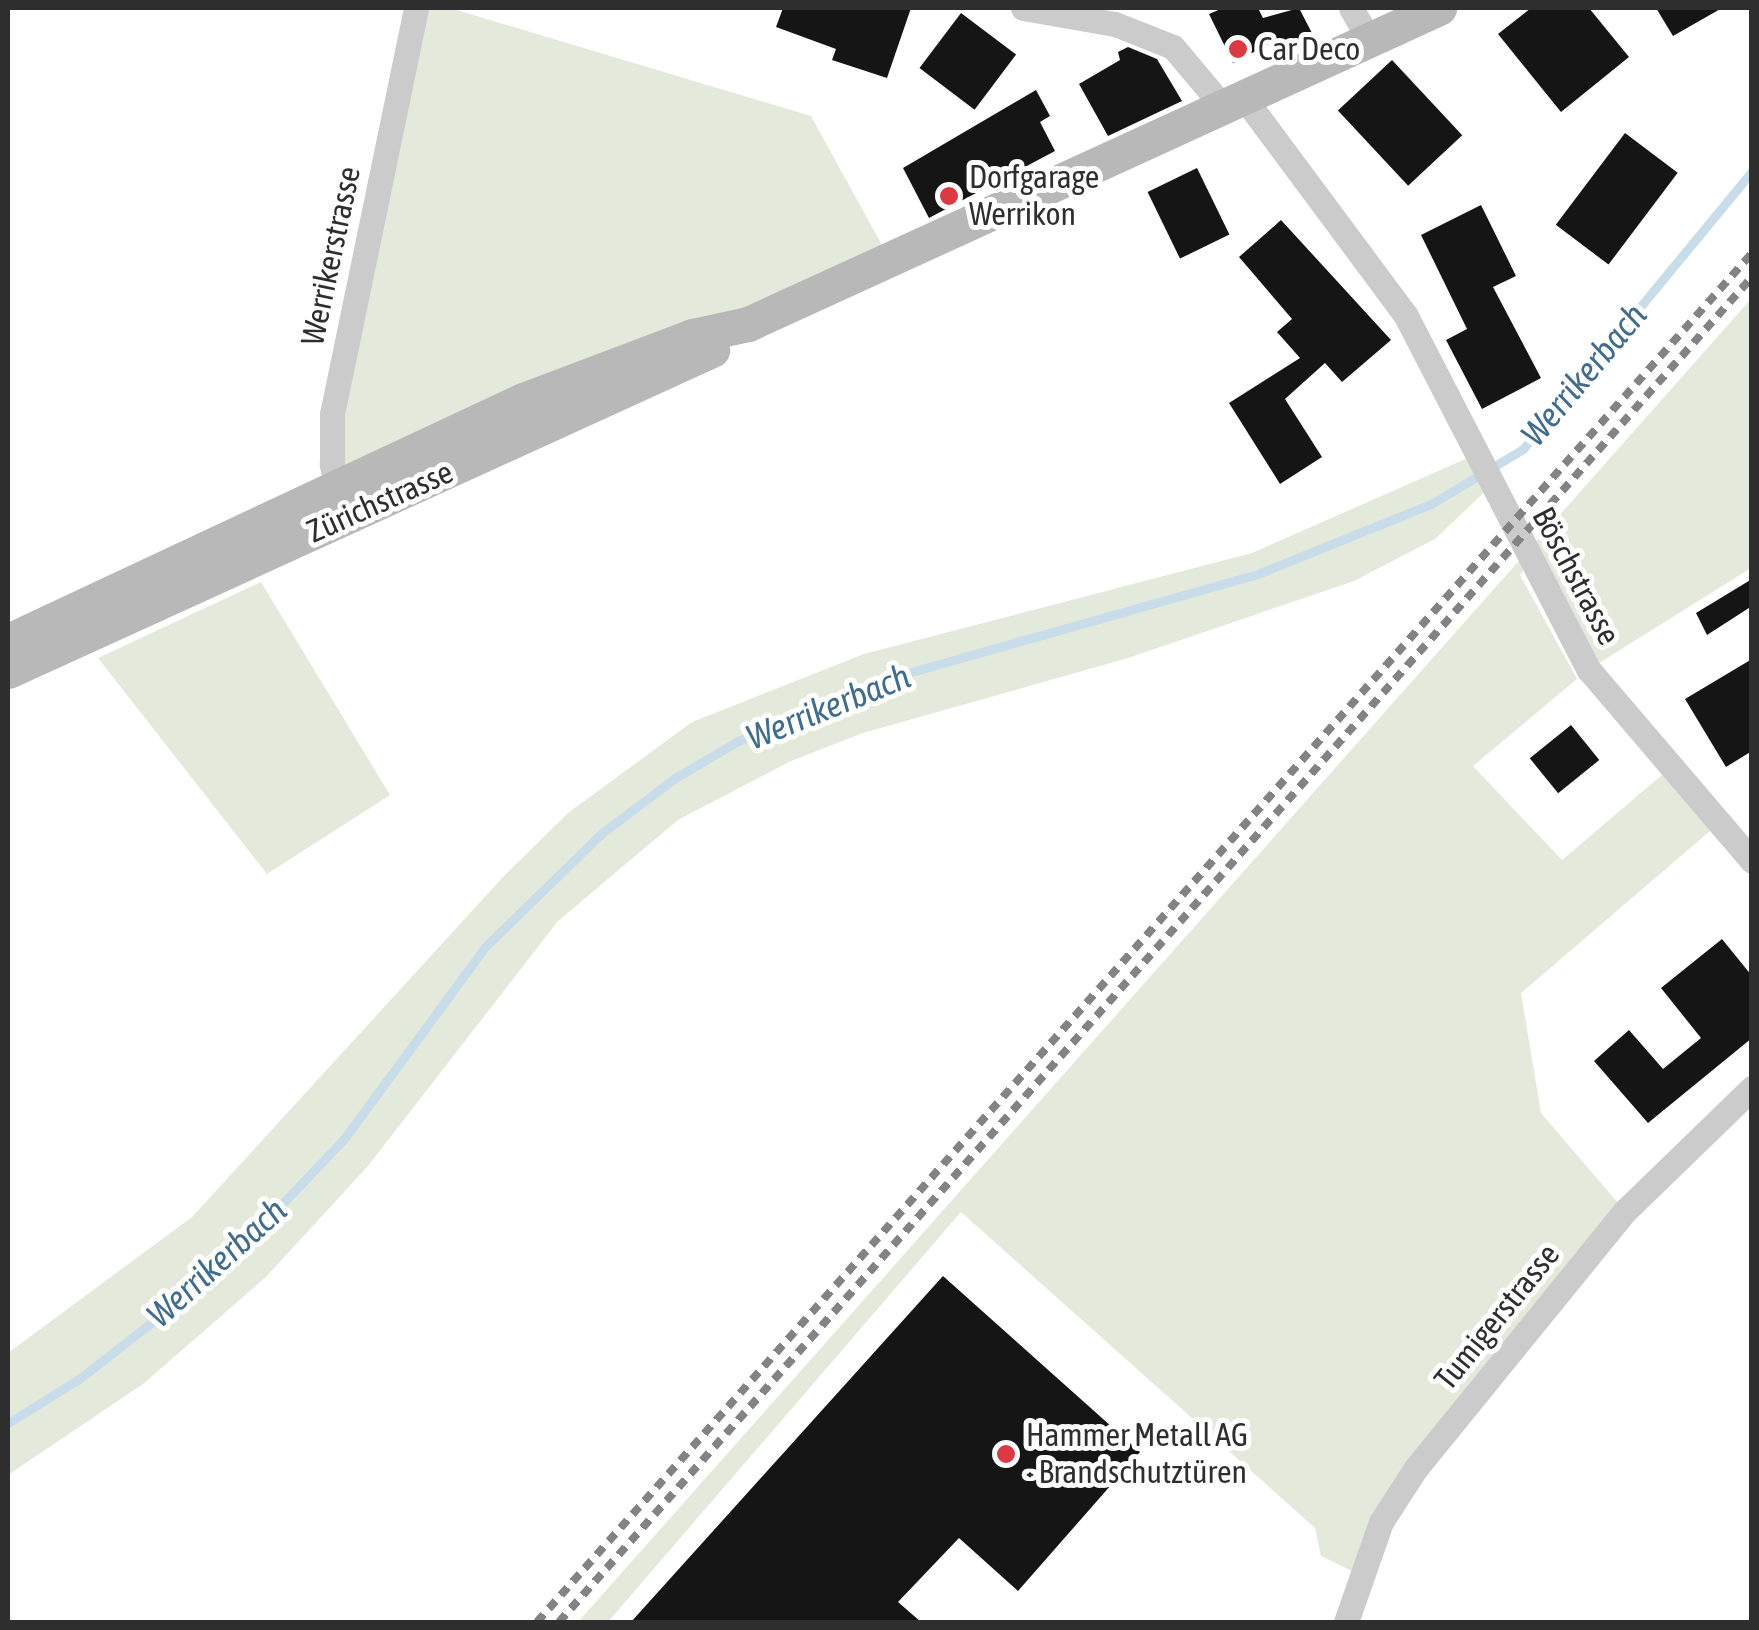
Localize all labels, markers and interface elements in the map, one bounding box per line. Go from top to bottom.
place label: Car Deco [1258,30,1360,68]
marker: Car Deco [1227,38,1249,60]
place label: Dorfgarage Werrikon [969,159,1099,234]
street label: Werrikerstrasse [293,163,369,349]
marker: Dorfgarage Werrikon [938,185,960,207]
water label: Werrikerbach [1511,294,1655,454]
street label: Zürichstrasse [301,453,459,551]
street label: Böschstrasse [1524,501,1628,651]
water label: Werrikerbach [740,654,916,758]
water label: Werrikerbach [138,1189,294,1335]
street label: Tumigerstrasse [1426,1236,1568,1398]
place label: Hammer Metall AG - Brandschutztüren [1026,1417,1248,1492]
marker: Hammer Metall AG - Brandschutztüren [995,1443,1017,1465]

